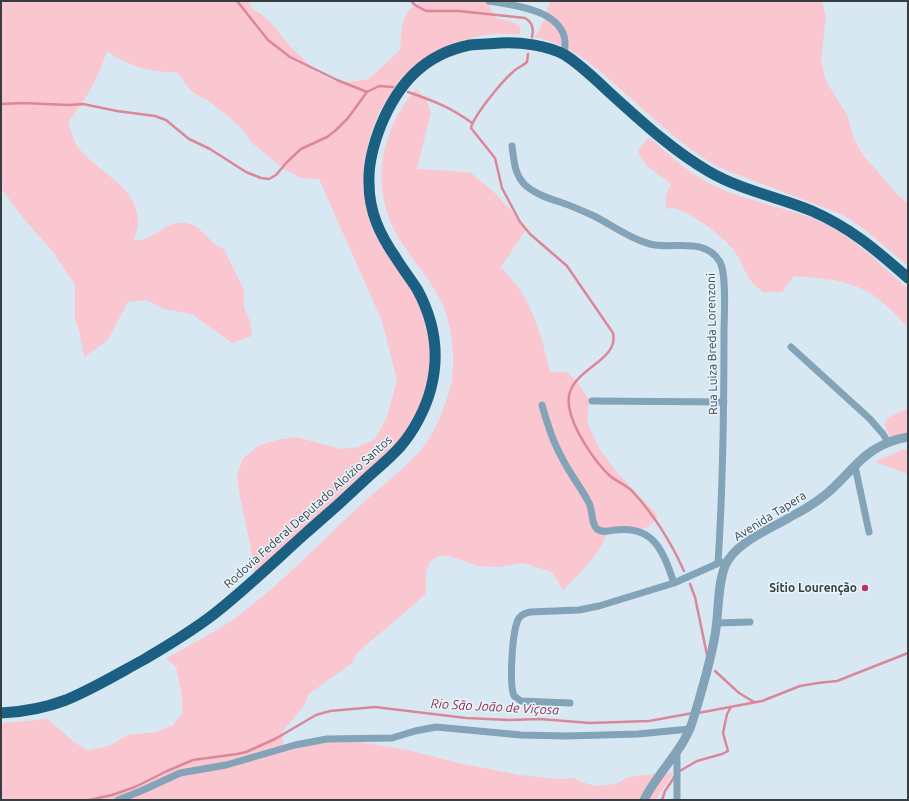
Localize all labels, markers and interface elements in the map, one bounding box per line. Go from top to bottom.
street label: Rua Luiza Breda Lorenzoni [704,273,720,415]
street label: Rodovia Federal Deputado Aloízio Santos [221,433,395,591]
street label: Avenida Tapera [731,488,809,544]
place label: Sítio Lourenção [769,581,857,595]
marker: Sítio Lourenção [860,583,870,593]
water label: Rio São João de Viçosa [430,696,560,718]

